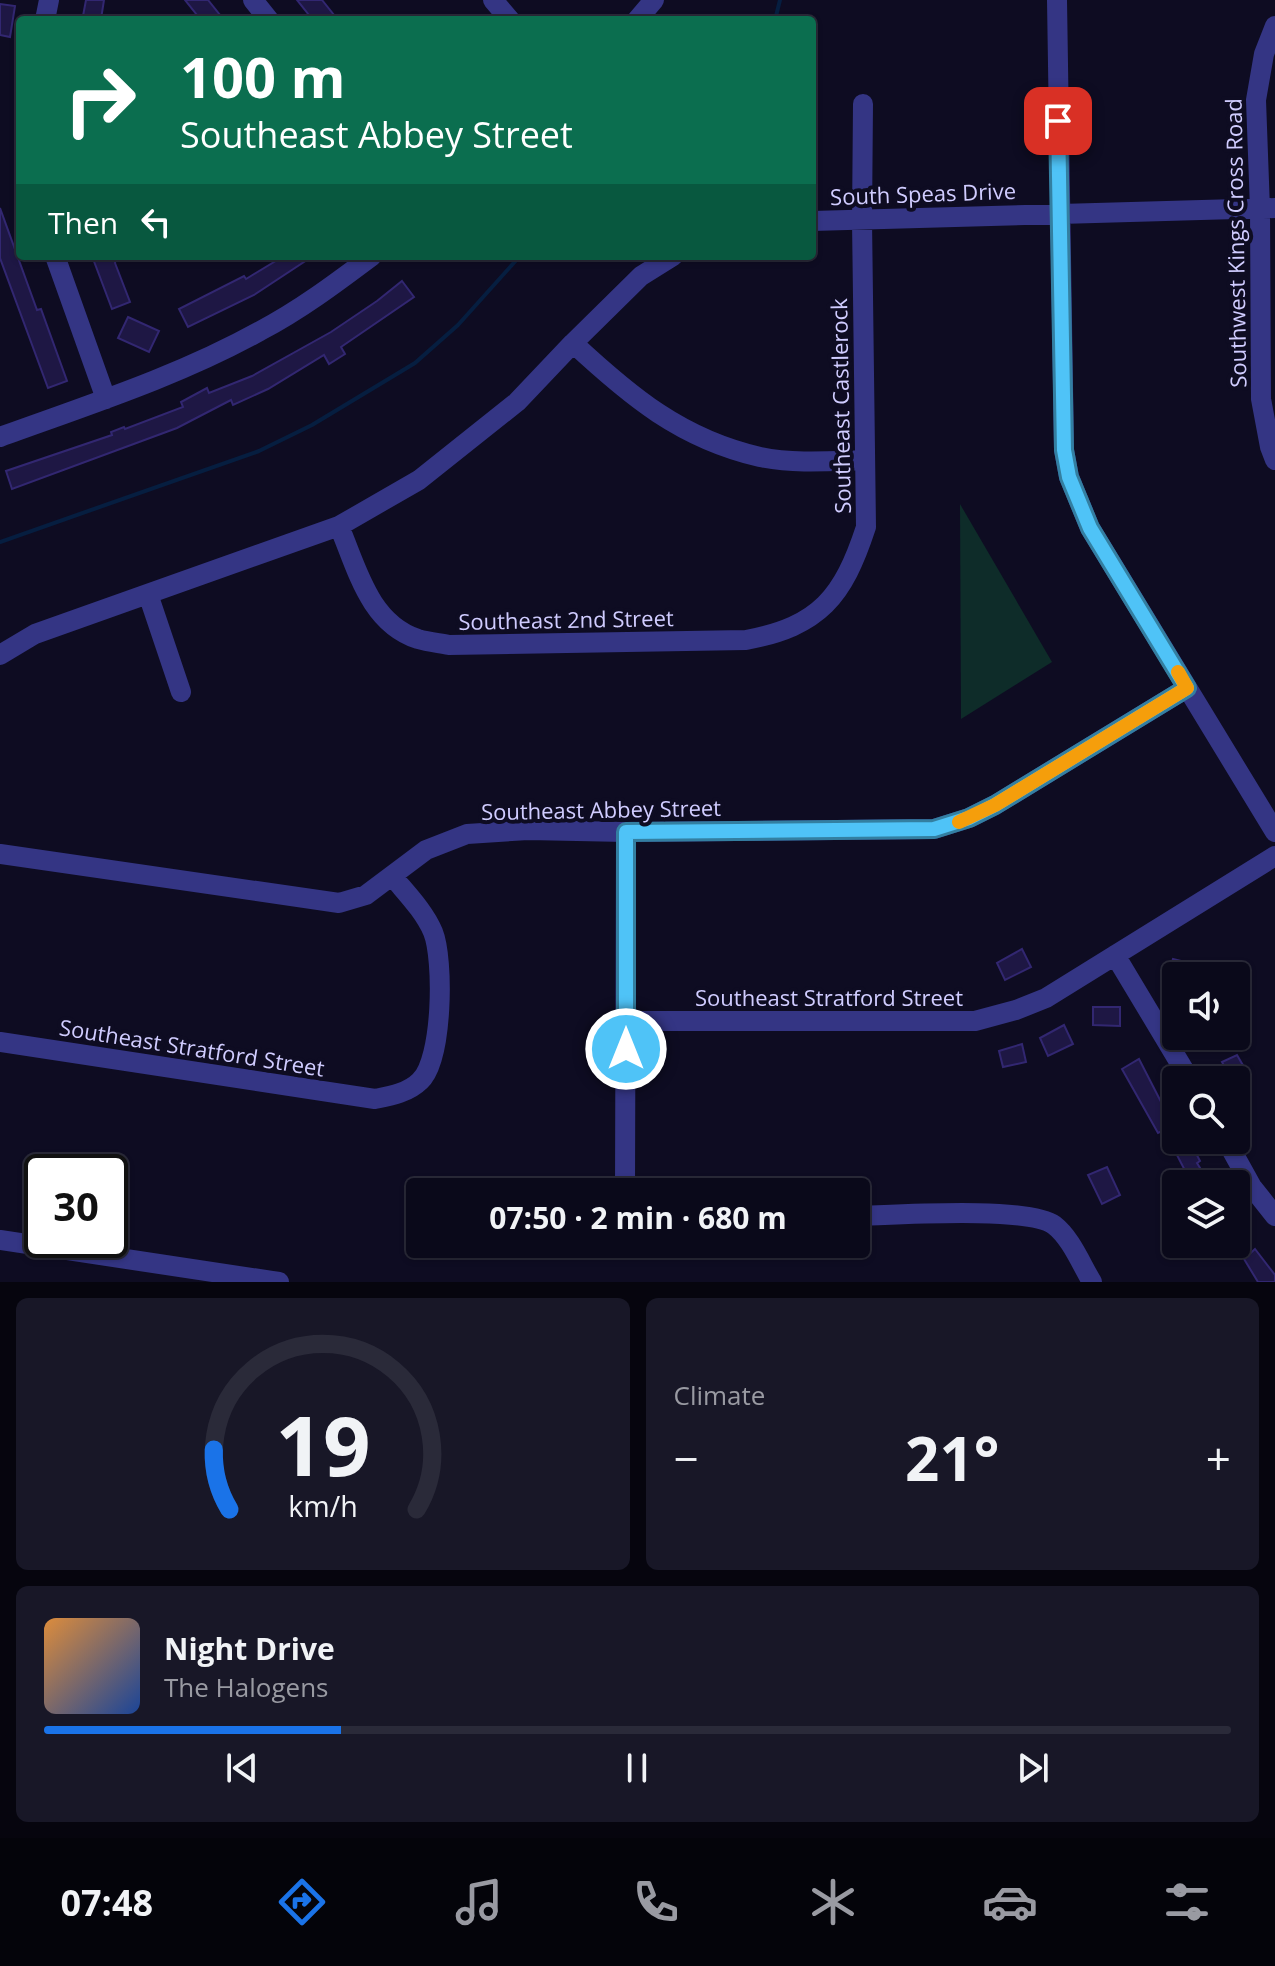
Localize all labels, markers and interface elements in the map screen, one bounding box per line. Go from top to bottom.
text: 100 m [180,38,346,114]
icon: right [48,48,152,152]
pin [1024,87,1092,155]
street label: Southwest Kings Cross Road [1217,98,1253,388]
icon: arrive [1036,99,1080,143]
text: Southeast Abbey Street [180,110,573,159]
street label: South Speas Drive [830,175,1016,211]
icon: left [134,200,178,244]
text: Then [48,202,118,243]
street label: Southeast Castlerock [823,298,857,514]
street label: Southeast 2nd Street [458,602,674,636]
street label: Southeast Abbey Street [481,792,721,826]
map controls [1162,962,1250,1258]
button: sound [1162,962,1250,1050]
street label: Southeast Stratford Street [695,982,963,1012]
position arrow [584,1007,668,1091]
street label: Southeast Stratford Street [57,1011,327,1083]
button: search [1162,1066,1250,1154]
speed limit sign: 30 [24,1154,128,1258]
button: layers [1162,1170,1250,1258]
text: 07:50 · 2 min · 680 m [489,1197,787,1238]
text: Climate [674,1377,765,1413]
text: 19 [275,1387,370,1500]
text: 21° [905,1417,999,1499]
text: − [674,1428,699,1488]
text: + [1206,1428,1231,1488]
text: km/h [288,1486,357,1525]
text: Night Drive [164,1628,335,1669]
text: The Halogens [164,1669,329,1705]
icon: previous [220,1746,264,1790]
icon: pause [615,1746,659,1790]
icon: next [1011,1746,1055,1790]
icon: directions [274,1874,330,1930]
icon: music [451,1874,507,1930]
icon: phone [628,1874,684,1930]
icon: climate [805,1874,861,1930]
icon: car [982,1874,1038,1930]
icon: filters [1159,1874,1215,1930]
text: 07:48 [60,1878,153,1927]

